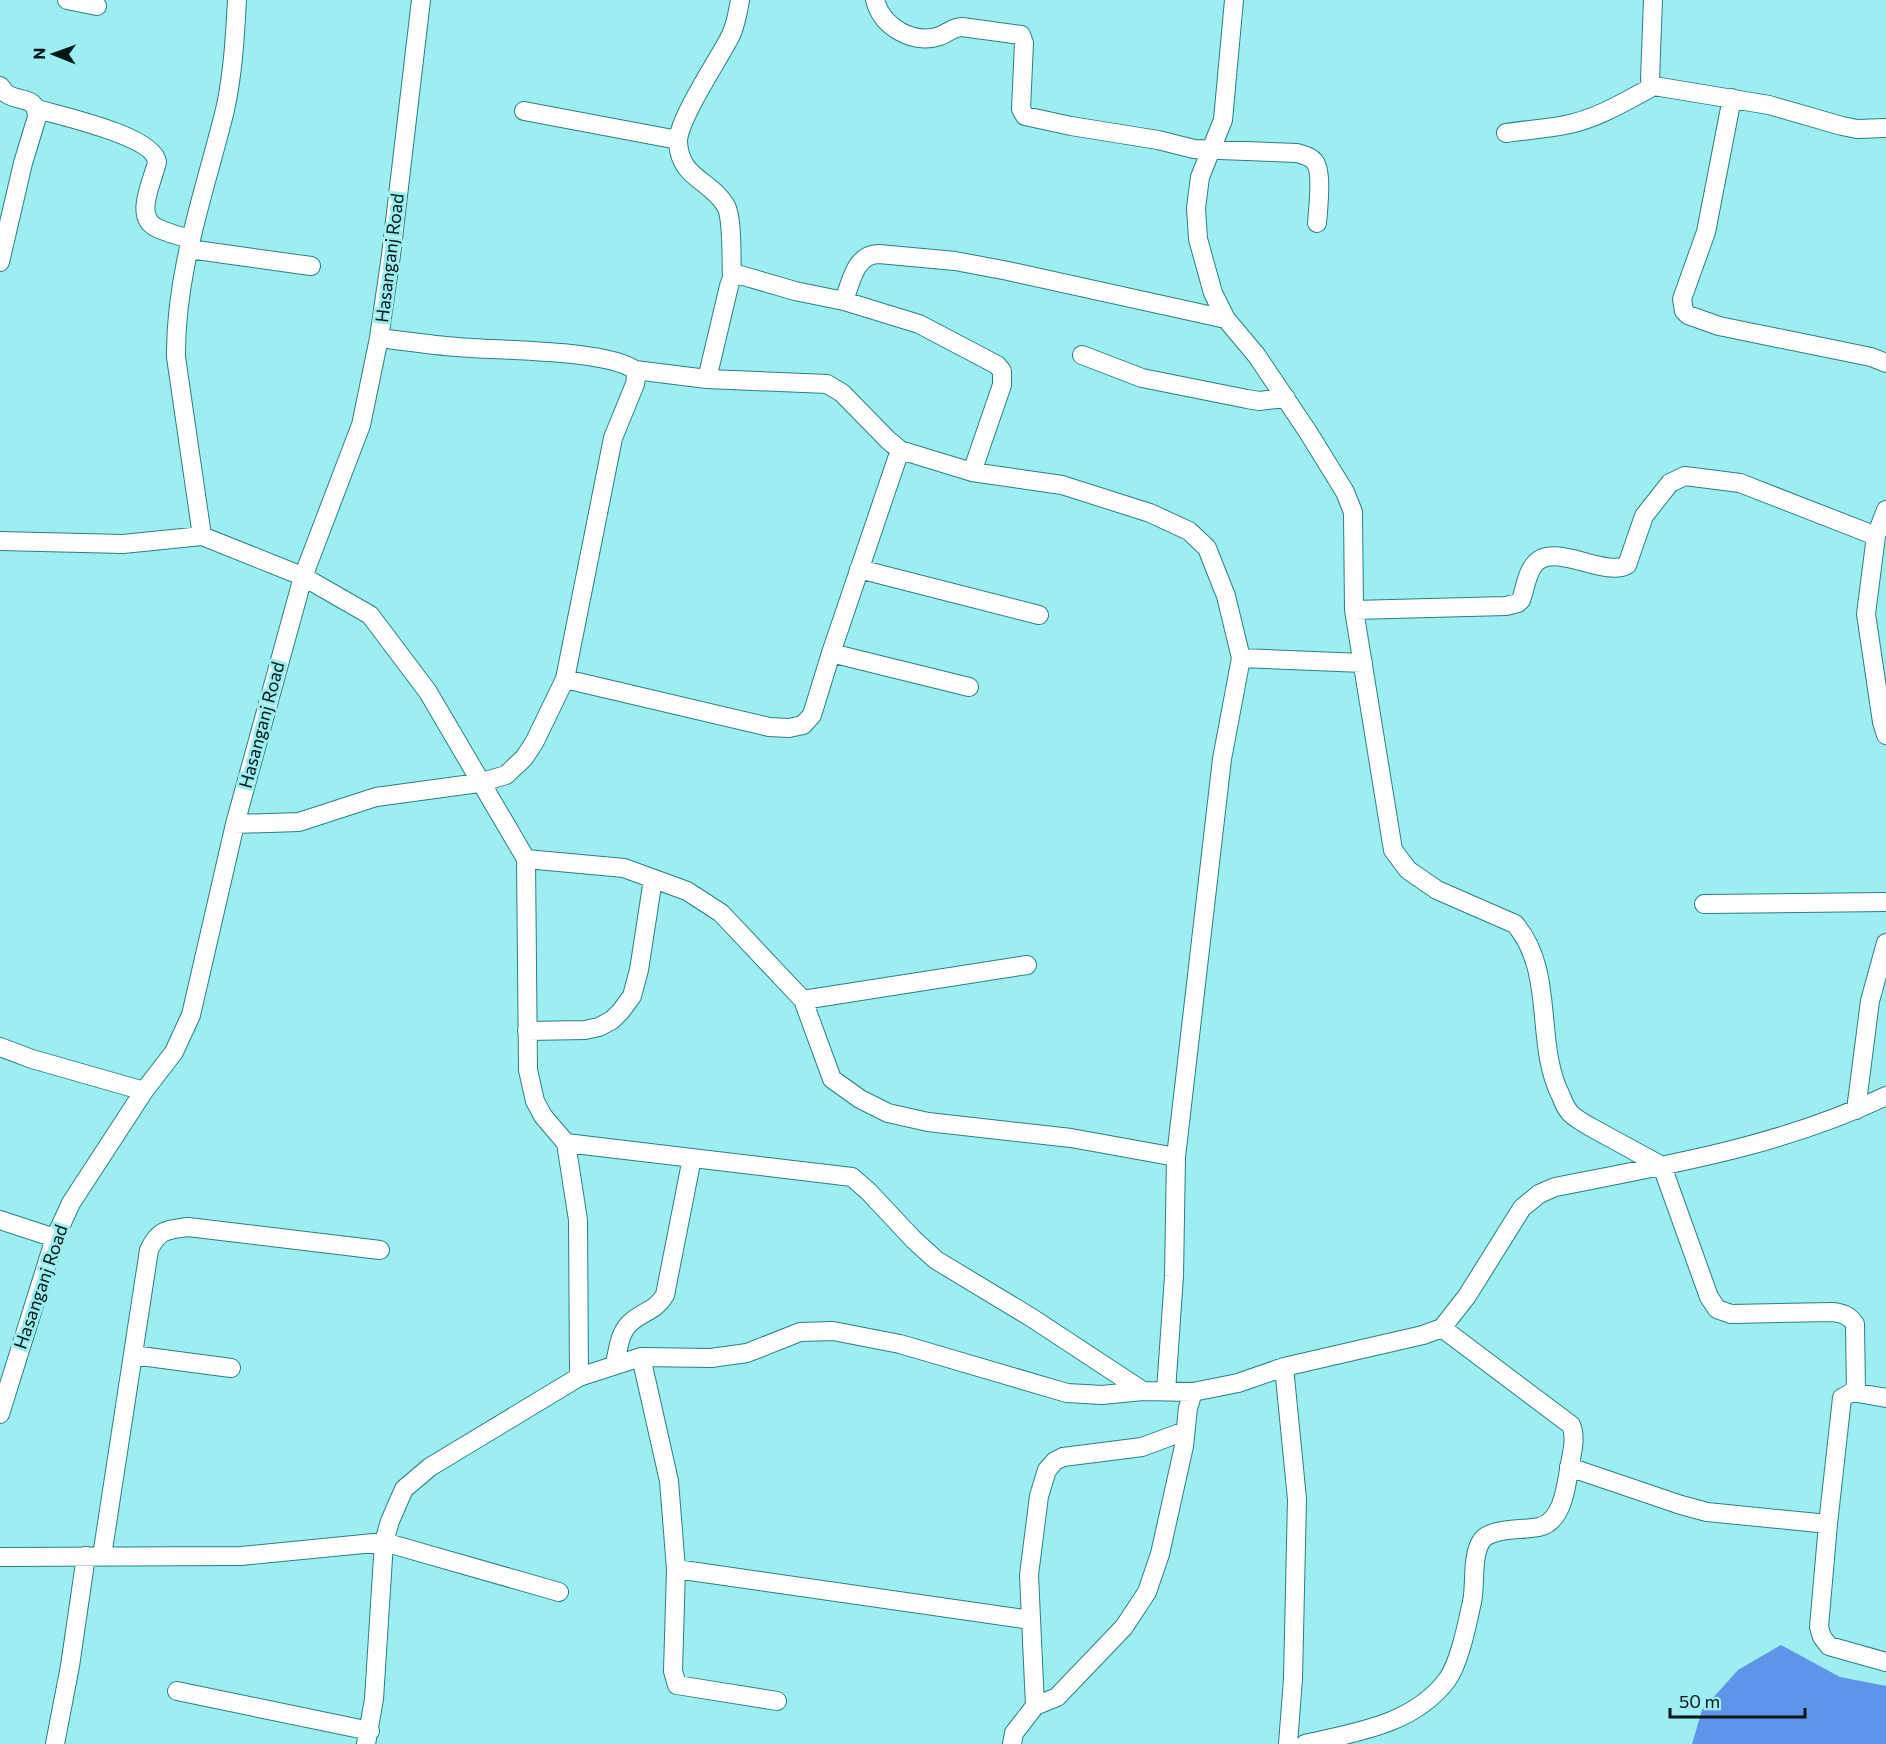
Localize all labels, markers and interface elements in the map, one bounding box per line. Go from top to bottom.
north arrow [24,24,84,84]
text: N [29,48,48,60]
street label: Hasanganj Road [370,192,408,324]
street label: Hasanganj Road [234,659,289,790]
street label: Hasanganj Road [8,1222,72,1352]
scale bar [1670,1681,1805,1719]
text: 50 m [1679,1690,1720,1712]

